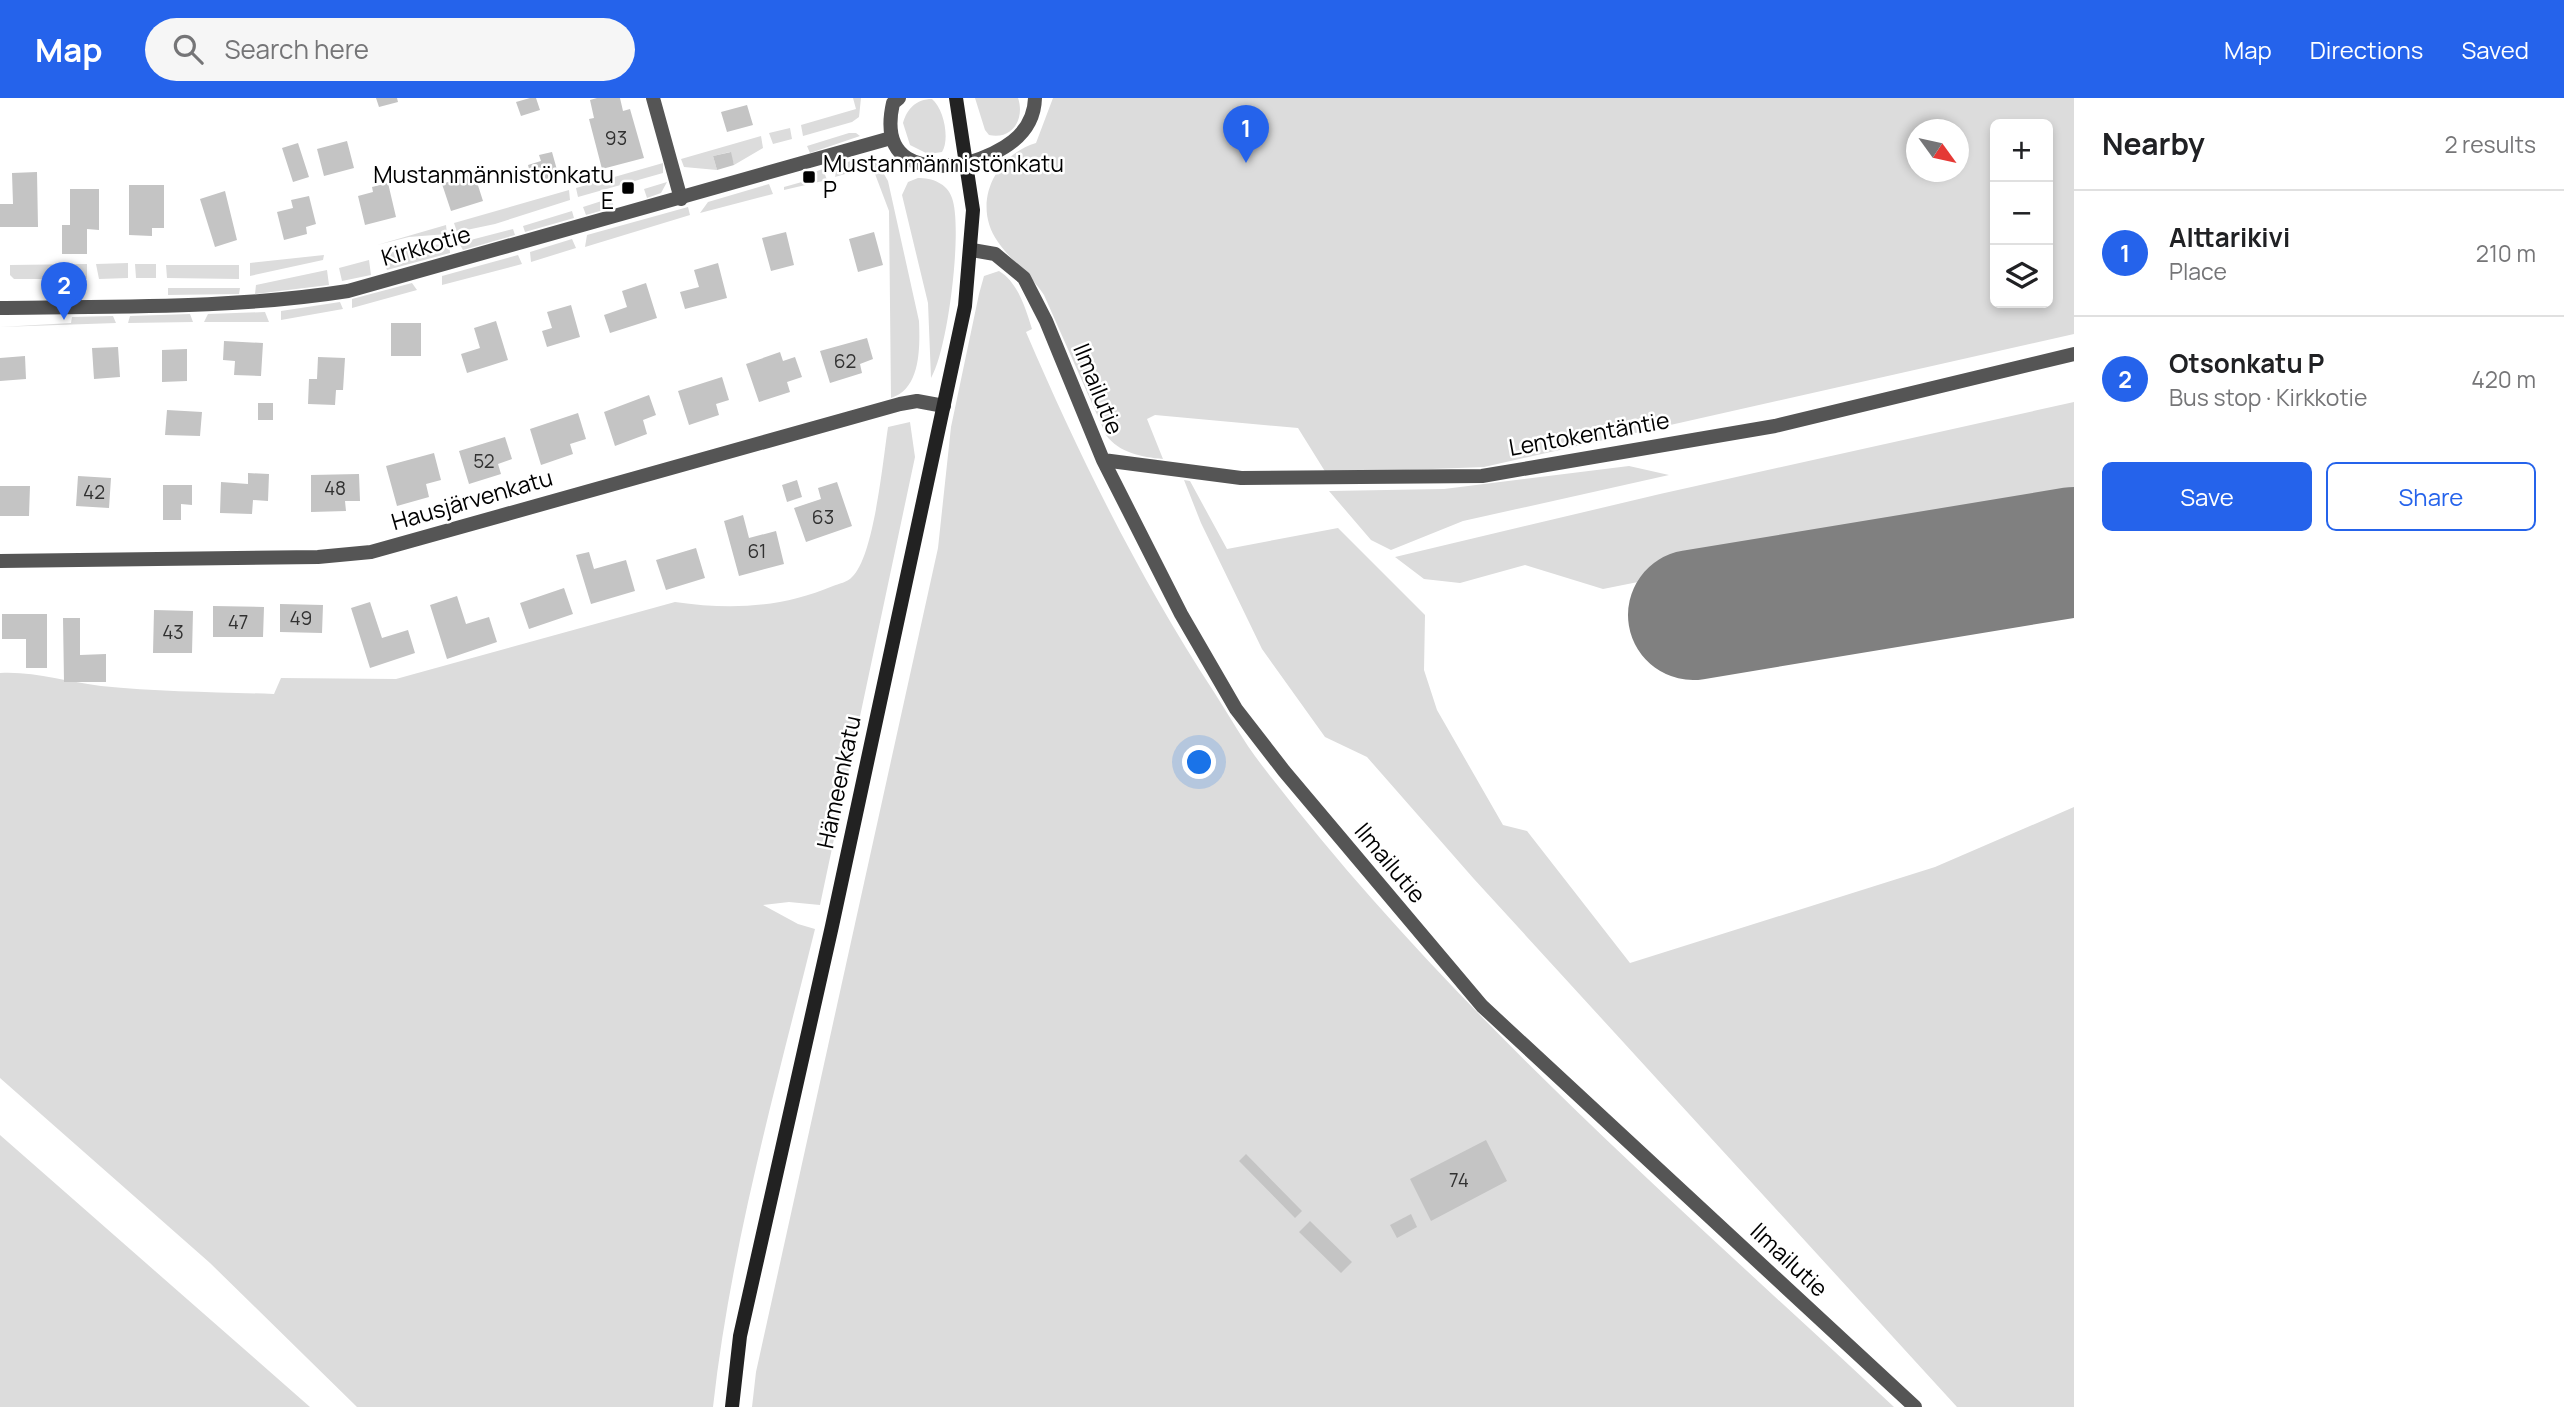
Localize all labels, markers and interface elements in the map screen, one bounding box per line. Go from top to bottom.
search box [145,18,635,81]
text: Map [35,27,103,72]
icon: search [169,30,207,68]
text: Search here [225,31,369,67]
text: Map [2224,33,2272,66]
text: Directions [2310,33,2423,66]
text: Saved [2461,33,2529,66]
pin: 1 [1223,105,1269,163]
north arrow [1906,119,1969,182]
map controls [1990,119,2053,308]
button: + [1990,119,2053,182]
text: Nearby [2102,123,2205,164]
house number: 93 [605,125,627,151]
text: 2 results [2444,128,2536,160]
place label: Mustanmännistönkatu P [823,147,1064,205]
place label: Mustanmännistönkatu E [373,158,614,216]
marker: Mustanmännistönkatu P [801,169,817,185]
marker: Mustanmännistönkatu E [620,180,636,196]
button: − [1990,182,2053,245]
street label: Kirkkotie [377,217,474,273]
text: Alttarikivi [2169,219,2290,255]
text: 1 [2120,237,2130,269]
text: 210 m [2476,237,2536,269]
button: layers [1990,245,2053,308]
text: Place [2169,255,2227,287]
pin: 2 [41,262,87,320]
street label: Ilmailutie [1066,338,1132,439]
text: Otsonkatu P [2169,345,2324,381]
house number: 62 [834,348,856,374]
text: 2 [2118,363,2132,395]
text: 420 m [2471,363,2536,395]
text: Bus stop · Kirkkotie [2169,381,2367,413]
street label: Lentokentäntie [1506,403,1672,463]
house number: 52 [473,448,495,474]
street label: Hausjärvenkatu [387,461,556,537]
button: Save [2102,462,2312,531]
button: Share [2326,462,2536,531]
house number: 48 [324,475,346,501]
house number: 42 [83,479,105,505]
house number: 63 [812,504,834,530]
house number: 61 [748,538,766,564]
house number: 49 [290,605,312,631]
house number: 47 [228,609,248,635]
house number: 43 [162,619,184,645]
street label: Hämeenkatu [808,712,868,851]
your location [1182,745,1216,779]
street label: Ilmailutie [1348,816,1434,909]
house number: 74 [1449,1167,1469,1193]
street label: Ilmailutie [1744,1215,1835,1304]

